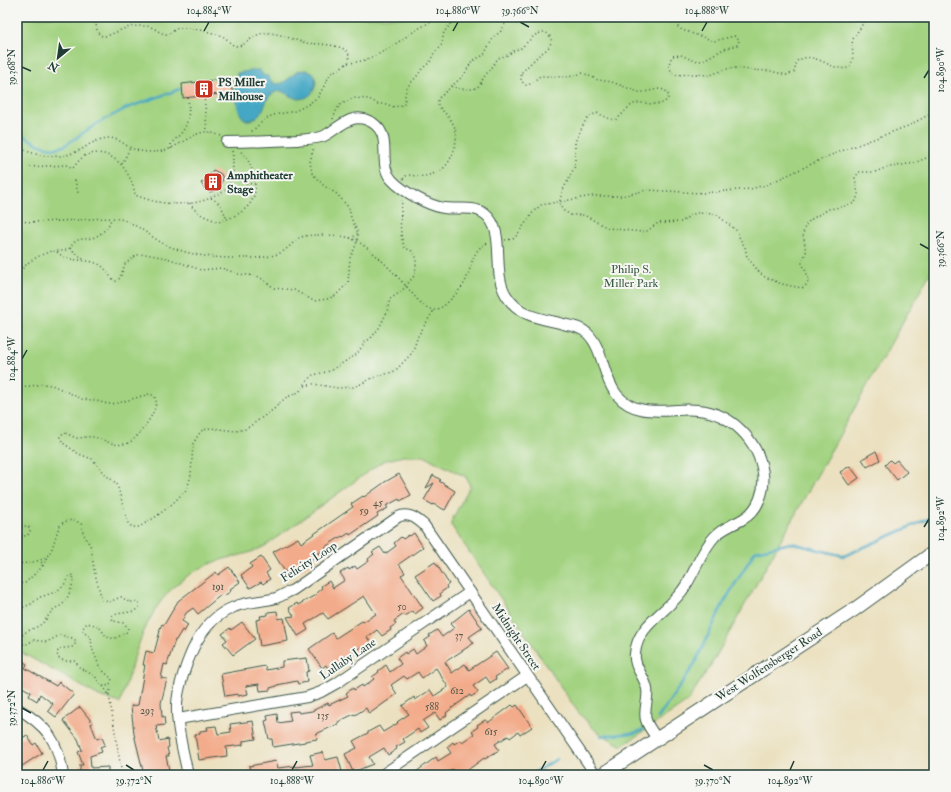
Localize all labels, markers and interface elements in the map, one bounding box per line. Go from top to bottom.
text: 104.884°W [187,5,232,17]
text: 104.886°W [436,5,481,17]
text: 39.366°N [501,5,539,17]
text: 104.888°W [685,5,730,17]
north arrow [38,38,78,78]
text: 104.890°W [935,47,947,92]
text: 39.368°N [6,48,18,85]
text: N [45,58,62,75]
place label: PS Miller Milhouse [217,75,265,104]
building icon: PS Miller Milhouse [193,78,215,100]
place label: Amphitheater Stage [226,168,293,197]
building icon: Amphitheater Stage [202,171,224,193]
text: 39.366°N [935,230,947,268]
park label: Philip S. Miller Park [604,262,659,291]
text: 104.884°W [6,336,18,381]
text: 104.892°W [935,496,947,541]
house number: 45 [373,497,383,509]
house number: 59 [359,505,369,517]
street label: Felicity Loop [278,538,340,586]
house number: 191 [212,581,225,593]
house number: 50 [397,601,407,613]
street label: Midnight Street [488,601,544,673]
street label: West Wolfensberger Road [712,625,825,706]
house number: 37 [455,630,464,642]
street label: Lullaby Lane [317,635,379,683]
house number: 612 [450,685,464,697]
text: 39.372°N [6,690,18,726]
house number: 588 [425,701,439,713]
house number: 293 [140,705,154,717]
house number: 135 [317,710,330,722]
house number: 615 [485,726,498,738]
text: 104.886°W [21,775,66,787]
text: 39.372°N [116,775,152,787]
text: 104.888°W [270,775,315,787]
text: 104.890°W [519,775,564,787]
text: 39.370°N [695,775,731,787]
text: 104.892°W [768,775,813,787]

